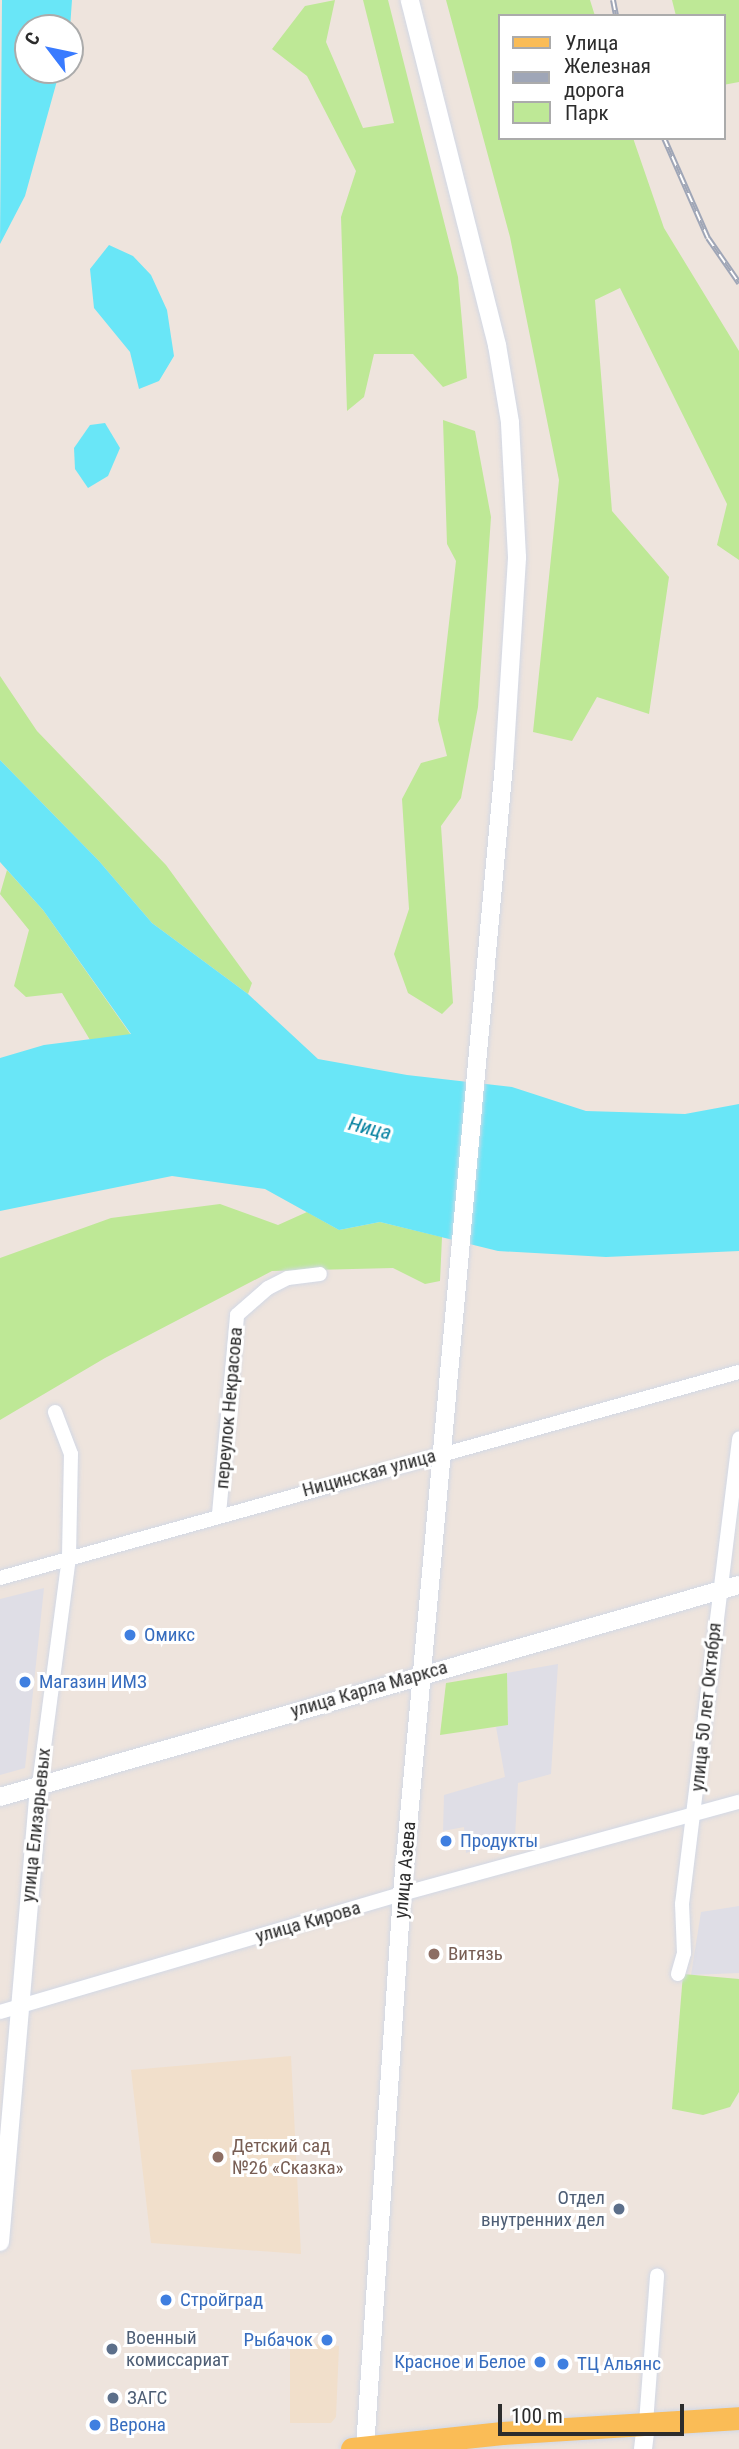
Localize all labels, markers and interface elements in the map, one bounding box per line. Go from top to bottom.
north arrow [14,14,84,84]
legend [498,14,725,140]
text: С [20,28,45,49]
text: Улица [565,31,618,55]
text: Железная дорога [564,54,651,102]
text: Парк [565,101,609,125]
water label: Ница [346,1111,394,1145]
street label: переулок Некрасова [211,1326,247,1490]
street label: Ницинская улица [300,1444,438,1502]
street label: улица 50 лет Октября [686,1621,726,1793]
place label: Омикс [144,1624,195,1646]
marker: Омикс [122,1627,138,1643]
street label: улица Карла Маркса [288,1656,450,1722]
place label: Магазин ИМЗ [39,1671,147,1693]
marker: Магазин ИМЗ [17,1674,33,1690]
street label: улица Елизарьевых [17,1747,55,1903]
street label: улица Азева [389,1821,421,1919]
place label: Продукты [460,1830,538,1852]
marker: Продукты [438,1833,454,1849]
street label: улица Кирова [253,1896,363,1948]
place label: Витязь [448,1943,503,1965]
marker: Витязь [426,1946,442,1962]
place label: Детский сад №26 «Сказка» [232,2135,344,2179]
marker: Детский сад №26 «Сказка» [210,2149,226,2165]
place label: Отдел внутренних дел [481,2187,605,2231]
marker: Отдел внутренних дел [611,2201,627,2217]
place label: Стройград [180,2289,263,2311]
marker: Стройград [158,2292,174,2308]
place label: Военный комиссариат [126,2327,229,2371]
place label: Рыбачок [243,2329,313,2351]
marker: Рыбачок [319,2332,335,2348]
marker: Военный комиссариат [104,2341,120,2357]
place label: Красное и Белое [394,2351,526,2373]
place label: ТЦ Альянс [577,2353,661,2375]
marker: Красное и Белое [532,2354,548,2370]
marker: ТЦ Альянс [555,2356,571,2372]
place label: ЗАГС [127,2387,167,2409]
marker: ЗАГС [105,2390,121,2406]
scale bar [501,2390,686,2434]
text: 100 m [511,2404,563,2428]
place label: Верона [109,2414,166,2436]
marker: Верона [87,2417,103,2433]

